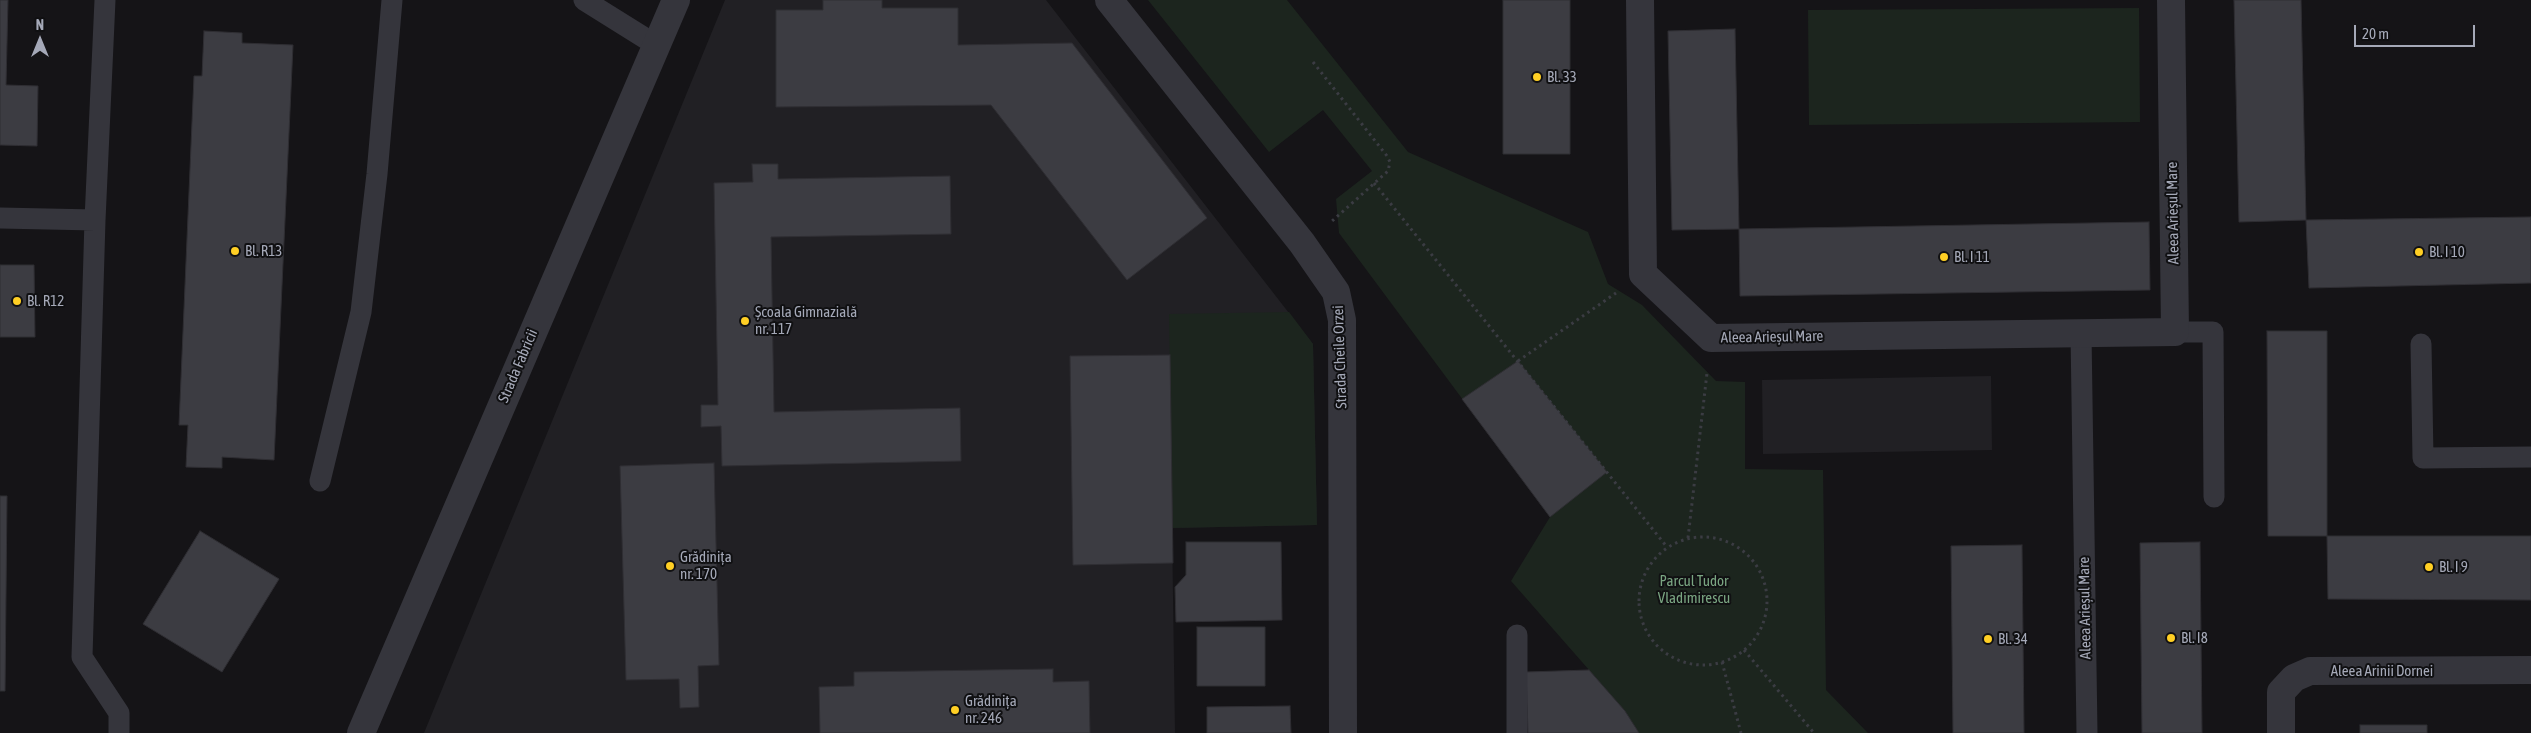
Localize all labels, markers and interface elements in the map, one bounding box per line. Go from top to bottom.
north arrow [15,15,65,65]
scale bar [2356,15,2477,47]
text: N [36,17,44,33]
text: 20 m [2362,25,2389,42]
place label: Bl. 33 [1547,68,1577,86]
marker: Bl. 33 [1531,71,1543,83]
street label: Aleea Arieșul Mare [2163,162,2183,264]
place label: Bl. R13 [245,242,282,260]
place label: Bl. I 10 [2429,243,2465,261]
marker: Bl. R13 [229,245,241,257]
marker: Bl. I 10 [2413,246,2425,258]
place label: Bl. I 11 [1954,248,1990,266]
marker: Bl. I 11 [1938,251,1950,263]
place label: Bl. R12 [27,292,64,310]
marker: Bl. R12 [11,295,23,307]
place label: Școala Gimnazială nr. 117 [755,303,857,338]
street label: Strada Cheile Orzei [1329,305,1351,409]
marker: Școala Gimnazială nr. 117 [739,315,751,327]
street label: Strada Fabricii [494,327,542,405]
street label: Aleea Arieșul Mare [1721,327,1823,347]
place label: Grădinița nr. 170 [680,548,732,583]
street label: Aleea Arieșul Mare [2075,557,2095,659]
place label: Bl. I 9 [2439,558,2468,576]
marker: Grădinița nr. 170 [664,560,676,572]
marker: Bl. I 9 [2423,561,2435,573]
park label: Parcul Tudor Vladimirescu [1658,572,1730,607]
place label: Bl. I8 [2181,629,2208,647]
place label: Bl. 34 [1998,630,2028,648]
marker: Bl. I8 [2165,632,2177,644]
marker: Bl. 34 [1982,633,1994,645]
street label: Aleea Arinii Dornei [2331,662,2433,680]
place label: Grădinița nr. 246 [965,692,1017,727]
marker: Grădinița nr. 246 [949,704,961,716]

